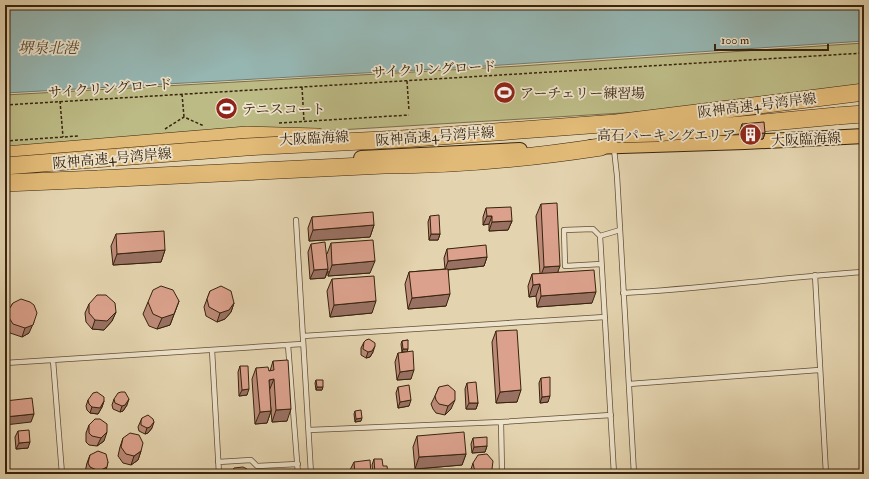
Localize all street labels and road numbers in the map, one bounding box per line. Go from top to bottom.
street label: サイクリングロード [371,58,497,81]
street label: サイクリングロード [47,76,173,101]
street label: 阪神高速4号湾岸線 [697,90,817,121]
street label: 阪神高速4号湾岸線 [375,124,495,149]
street label: 大阪臨海線 [279,128,349,149]
street label: 大阪臨海線 [771,129,841,150]
street label: 阪神高速4号湾岸線 [52,145,172,172]

